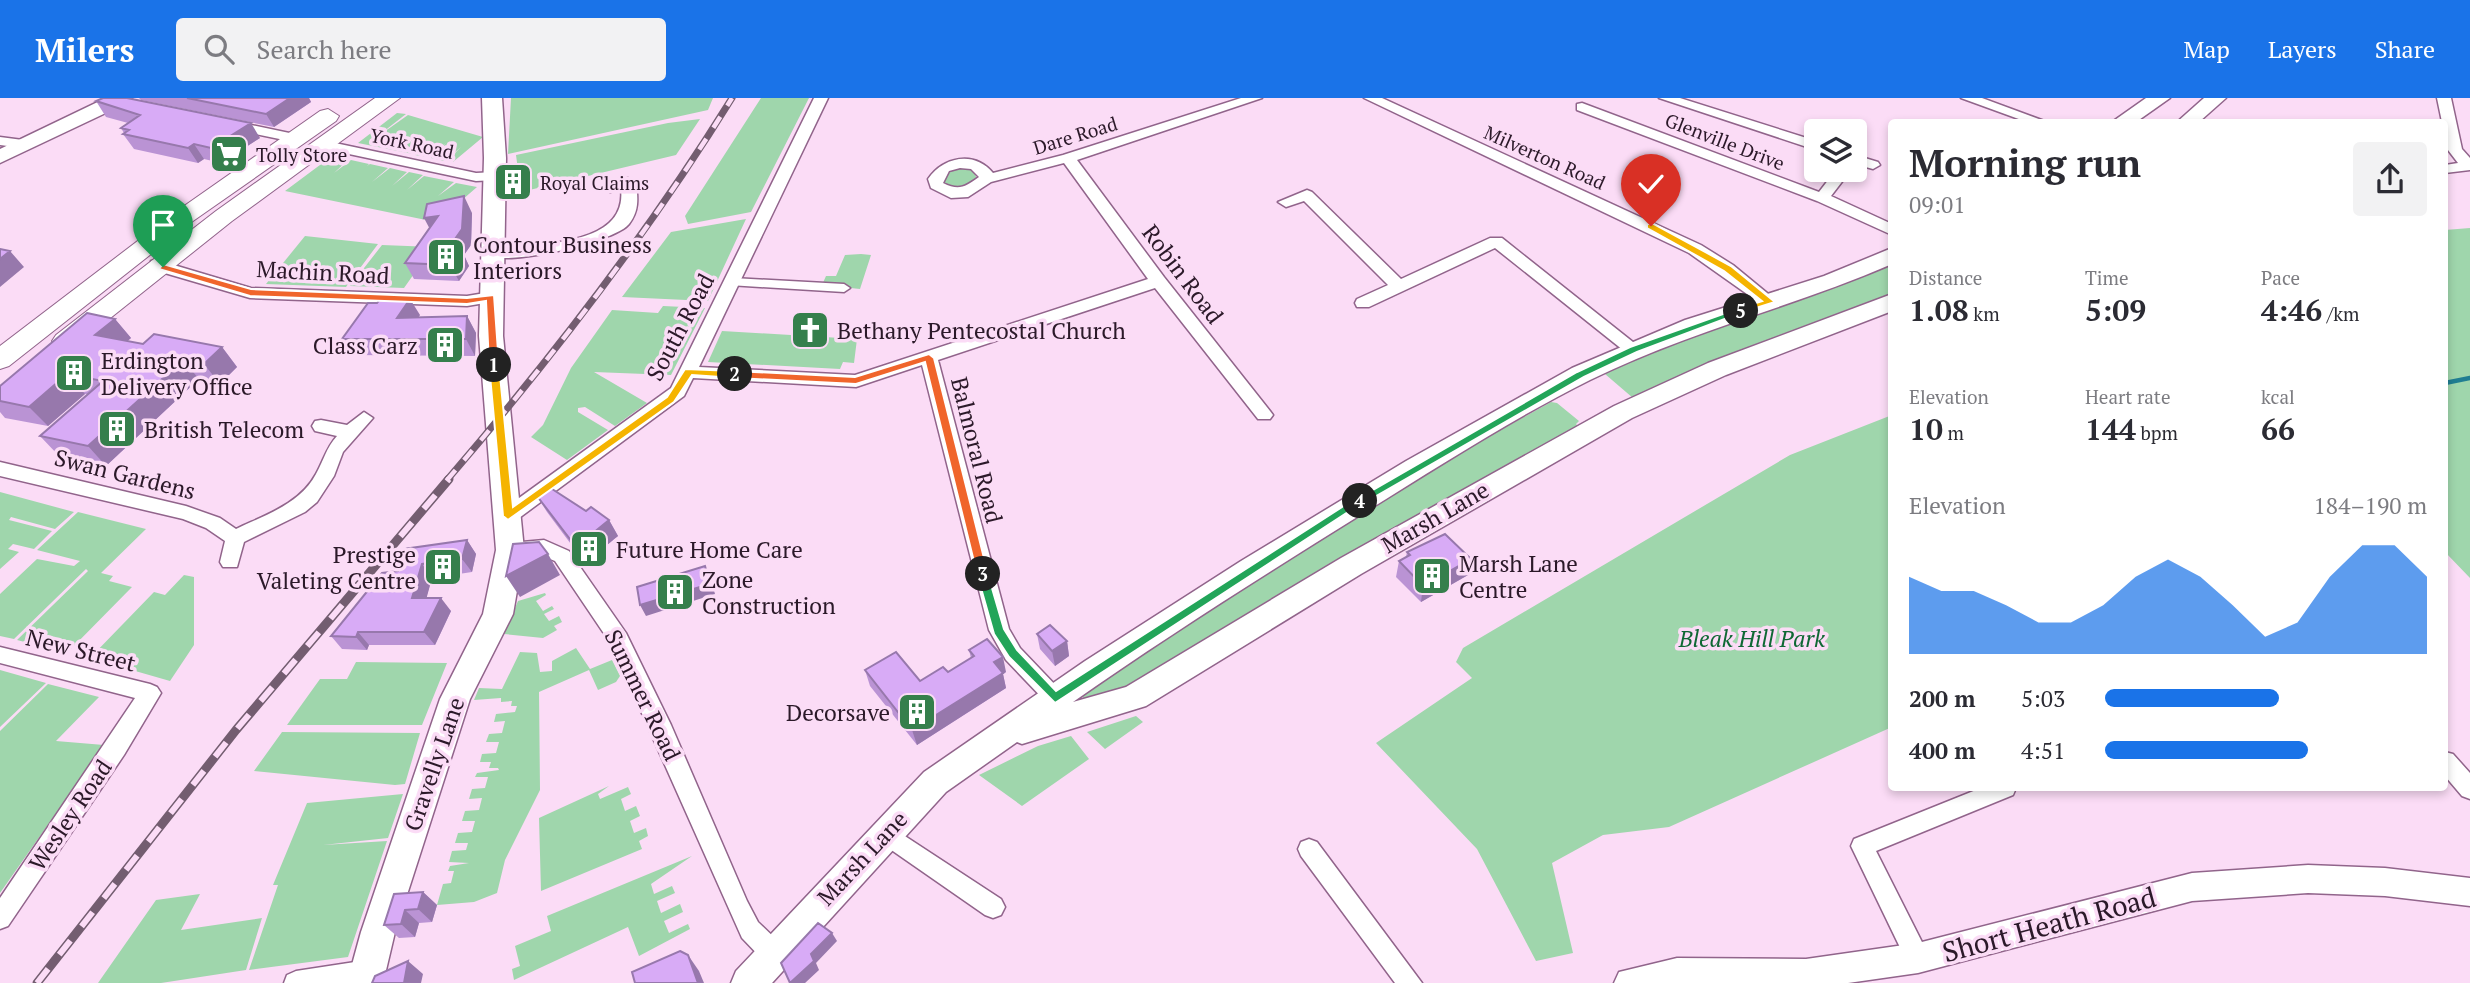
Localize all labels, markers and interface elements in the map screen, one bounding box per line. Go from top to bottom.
search box [176,18,666,81]
text: Milers [35,28,134,71]
icon: search [200,30,238,68]
text: Search here [256,32,392,66]
text: Map [2183,33,2230,65]
text: Layers [2268,33,2337,65]
text: Share [2375,33,2435,65]
street label: Glenville Drive [1662,107,1788,175]
street label: Dare Road [1030,110,1121,160]
street label: Milverton Road [1481,119,1610,195]
map controls [1804,119,1867,182]
button: layers [1804,119,1867,182]
street label: York Road [368,122,457,164]
supermarket icon: Tolly Store [208,133,250,175]
text: Morning run [1909,138,2141,188]
place label: Tolly Store [256,142,347,167]
button: share [2353,142,2427,216]
pin [1621,154,1681,226]
building icon: Royal Claims [492,161,534,203]
icon: check [1632,165,1670,203]
place label: Royal Claims [540,170,649,195]
text: 09:01 [1909,189,1966,220]
pin [133,195,193,267]
icon: arrive [144,206,182,244]
street label: Robin Road [1135,218,1231,330]
place label: Contour Business Interiors [473,229,652,286]
building icon: Contour Business Interiors [425,236,467,278]
street label: Machin Road [256,253,391,291]
text: Distance [1909,265,1982,290]
text: Time [2085,265,2128,290]
text: Pace [2261,265,2300,290]
street label: South Road [639,268,721,386]
text: 1.08 [1909,290,1969,330]
text: 5:09 [2085,290,2146,330]
text: 4:46 [2261,290,2322,330]
pin: 5 [1724,294,1758,328]
text: 5 [1735,298,1746,323]
text: km [1969,301,2000,326]
text: /km [2322,301,2360,326]
church icon: Bethany Pentecostal Church [789,309,831,351]
place label: Bethany Pentecostal Church [837,315,1126,346]
building icon: Class Carz [424,324,466,366]
place label: Class Carz [313,330,418,361]
place label: Erdington Delivery Office [101,345,253,402]
pin: 1 [476,348,512,382]
building icon: Erdington Delivery Office [53,352,95,394]
text: 1 [488,352,499,377]
pin: 2 [718,356,752,392]
text: 2 [729,361,740,386]
street label: Balmoral Road [944,374,1010,527]
text: Elevation [1909,384,1989,409]
text: Heart rate [2085,384,2170,409]
text: kcal [2261,384,2295,409]
building icon: British Telecom [96,408,138,450]
text: 10 [1909,409,1943,449]
text: 144 [2085,409,2136,449]
text: 66 [2261,409,2295,449]
place label: British Telecom [144,414,304,445]
text: m [1943,420,1964,445]
text: bpm [2136,420,2178,445]
street label: Swan Gardens [51,442,199,506]
street label: Marsh Lane [1376,474,1494,560]
pin: 4 [1342,484,1378,518]
text: 4 [1354,488,1365,513]
text: Elevation [1909,490,2006,521]
text: 184–190 m [2314,490,2427,521]
building icon: Future Home Care [568,528,610,570]
place label: Future Home Care [616,534,803,565]
place label: Prestige Valeting Centre [257,539,416,596]
building icon: Prestige Valeting Centre [422,546,464,588]
place label: Marsh Lane Centre [1459,548,1578,605]
building icon: Marsh Lane Centre [1411,555,1453,597]
pin: 3 [965,556,1000,592]
text: 3 [977,561,988,586]
place label: Zone Construction [702,564,836,621]
building icon: Zone Construction [654,571,696,613]
street label: New Street [23,621,140,679]
park label: Bleak Hill Park [1678,623,1826,654]
street label: Summer Road [598,624,688,766]
text: 200 m [1909,683,1975,714]
text: 5:03 [2021,683,2065,714]
building icon: Decorsave [896,691,938,733]
street label: Gravelly Lane [397,693,471,835]
place label: Decorsave [786,697,890,728]
text: 400 m [1909,735,1975,766]
text: 4:51 [2021,735,2065,766]
street label: Wesley Road [21,753,119,877]
street label: Marsh Lane [810,804,914,912]
street label: Short Heath Road [1938,878,2160,970]

